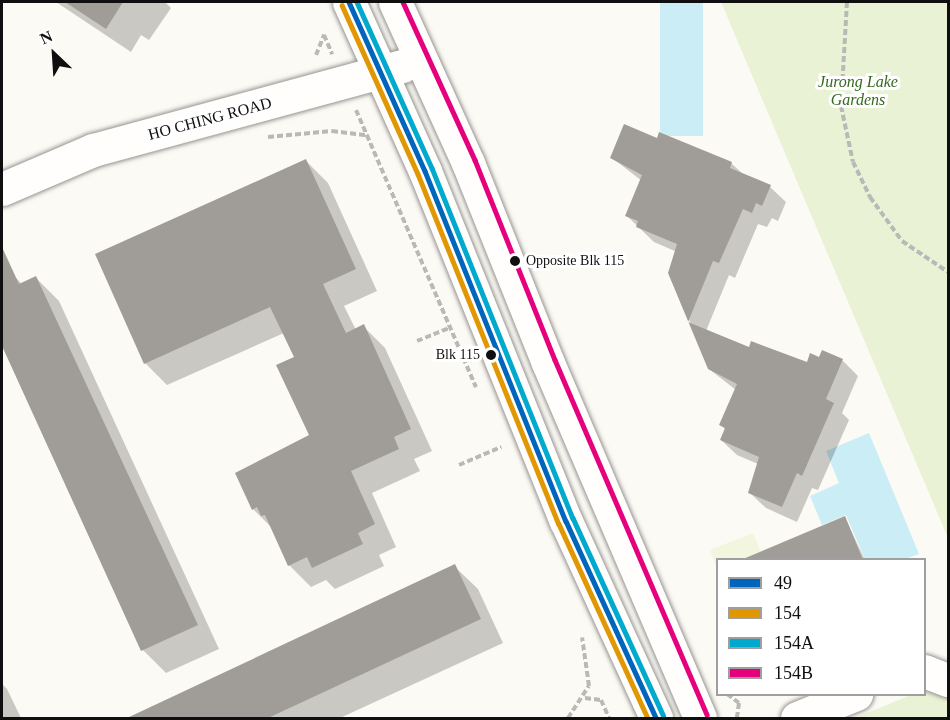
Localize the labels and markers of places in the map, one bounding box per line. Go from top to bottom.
place label: Opposite Blk 115 [526,253,624,269]
marker: Opposite Blk 115 [509,255,521,267]
place label: Blk 115 [436,347,480,363]
marker: Blk 115 [485,349,497,361]

